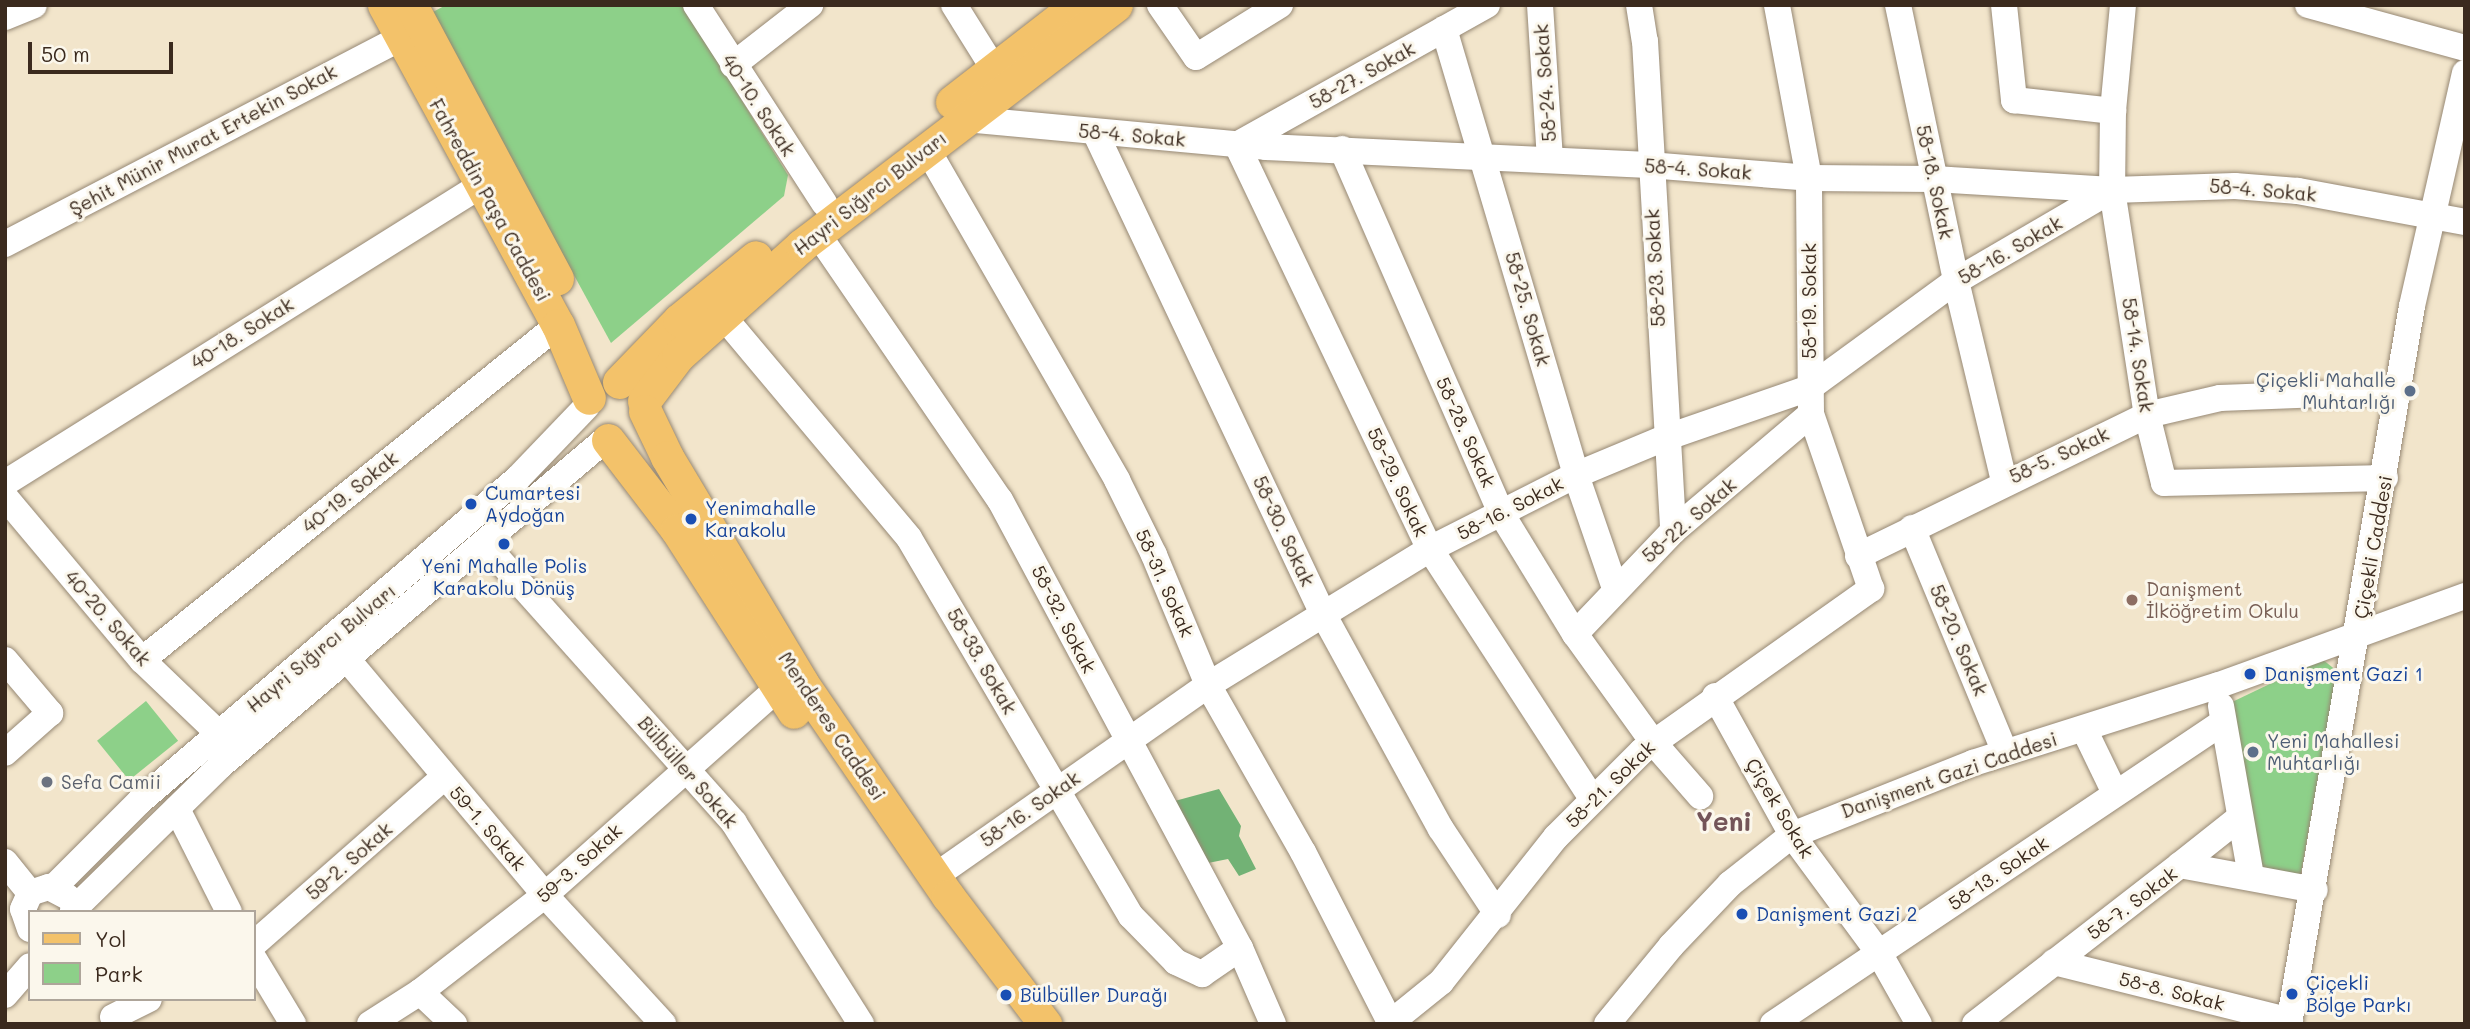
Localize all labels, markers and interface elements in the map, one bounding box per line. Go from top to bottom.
street label: 58-24. Sokak [1530,23,1560,143]
scale bar [32,28,177,72]
street label: 58-27. Sokak [1305,37,1419,113]
text: 50 m [41,40,90,67]
street label: 40-10. Sokak [718,50,800,160]
street label: Şehit Münir Murat Ertekin Sokak [66,60,340,220]
street label: Fahreddin Paşa Caddesi [425,95,555,305]
street label: 58-4. Sokak [1077,119,1187,151]
street label: 58-18. Sokak [1912,123,1958,241]
street label: Hayri Sığırcı Bulvarı [789,126,951,260]
street label: 58-4. Sokak [1644,154,1752,184]
street label: 58-4. Sokak [2208,174,2318,206]
street label: 58-23. Sokak [1641,208,1669,328]
street label: 58-16. Sokak [1954,211,2066,289]
street label: 58-19. Sokak [1798,243,1820,359]
street label: 58-25. Sokak [1501,249,1555,369]
street label: 40-18. Sokak [187,292,297,374]
street label: 58-14. Sokak [2118,296,2158,414]
place label: Çiçekli Mahalle Muhtarlığı [2256,369,2396,413]
street label: 58-28. Sokak [1432,373,1500,491]
marker: Çiçekli Mahalle Muhtarlığı [2402,383,2418,399]
street label: 58-5. Sokak [2006,422,2112,488]
street label: 58-29. Sokak [1363,424,1433,540]
street label: 40-19. Sokak [298,447,402,537]
street label: 58-16. Sokak [1453,471,1567,545]
street label: 58-30. Sokak [1248,472,1320,590]
street label: 58-22. Sokak [1637,473,1741,567]
street label: Çiçekli Caddesi [2349,473,2397,621]
place label: Cumartesi Aydoğan [485,482,581,526]
marker: Cumartesi Aydoğan [463,496,479,512]
place label: Yenimahalle Karakolu [705,497,816,541]
marker: Yenimahalle Karakolu [683,511,699,527]
street label: 58-31. Sokak [1131,525,1199,641]
marker: Yeni Mahalle Polis Karakolu Dönüş [496,536,512,552]
place label: Yeni Mahalle Polis Karakolu Dönüş [421,555,587,599]
street label: 58-32. Sokak [1027,561,1101,677]
street label: 40-20. Sokak [60,566,156,670]
place label: Danişment İlköğretim Okulu [2146,578,2299,622]
street label: Hayri Sığırcı Bulvarı [242,579,400,717]
street label: 58-20. Sokak [1925,581,1993,699]
marker: Danişment İlköğretim Okulu [2124,592,2140,608]
street label: 58-33. Sokak [942,604,1022,718]
street label: Menderes Caddesi [774,647,890,805]
place label: Danişment Gazi 1 [2264,663,2423,685]
marker: Danişment Gazi 1 [2242,666,2258,682]
street label: Bülbüller Sokak [633,712,743,832]
street label: Danişment Gazi Caddesi [1838,727,2060,823]
place label: Yeni Mahallesi Muhtarlığı [2267,730,2400,774]
street label: 58-21. Sokak [1561,736,1659,832]
marker: Yeni Mahallesi Muhtarlığı [2245,744,2261,760]
street label: Çiçek Sokak [1741,754,1819,862]
street label: 58-16. Sokak [976,766,1084,852]
place label: Sefa Camii [61,771,161,793]
marker: Sefa Camii [39,774,55,790]
street label: 59-1. Sokak [445,781,531,875]
district label: Yeni [1696,806,1752,838]
street label: 59-2. Sokak [301,817,397,905]
street label: 59-3. Sokak [532,819,626,907]
street label: 58-13. Sokak [1944,831,2052,915]
street label: 58-7. Sokak [2082,862,2182,944]
place label: Danişment Gazi 2 [1756,903,1917,925]
marker: Danişment Gazi 2 [1734,906,1750,922]
legend [28,910,256,1001]
text: Yol [95,925,126,952]
text: Park [95,960,143,987]
street label: 58-8. Sokak [2117,967,2227,1015]
place label: Çiçekli Bölge Parkı [2306,972,2412,1016]
place label: Bülbüller Durağı [1020,984,1168,1006]
marker: Çiçekli Bölge Parkı [2284,986,2300,1002]
marker: Bülbüller Durağı [998,987,1014,1003]

